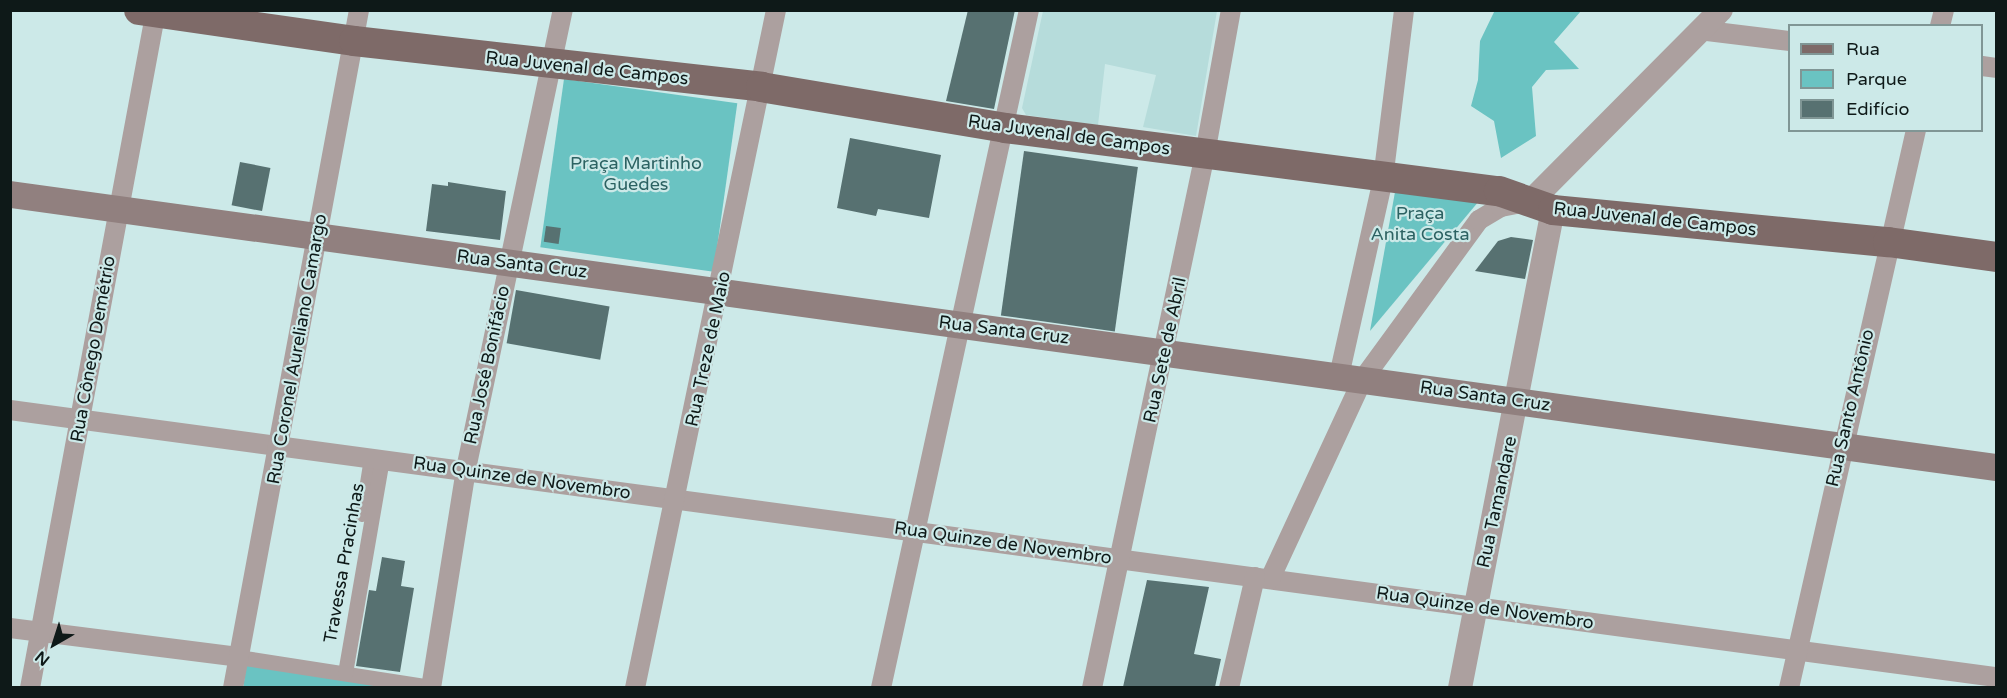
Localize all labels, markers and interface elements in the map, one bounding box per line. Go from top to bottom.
legend [1788,24,1983,132]
text: Rua [1846,38,1880,60]
street label: Rua Juvenal de Campos [484,47,690,89]
text: Parque [1846,68,1907,90]
text: Edifício [1846,98,1909,120]
street label: Rua Juvenal de Campos [966,110,1172,160]
park label: Praça Martinho Guedes [570,153,702,195]
street label: Rua Juvenal de Campos [1552,198,1758,240]
park label: Praça Anita Costa [1370,203,1470,246]
street label: Rua Coronel Aureliano Camargo [263,212,331,486]
street label: Rua Santa Cruz [455,245,589,283]
street label: Rua Cônego Demétrio [66,254,120,444]
street label: Rua Treze de Maio [681,269,735,429]
street label: Rua Sete de Abril [1139,275,1191,425]
street label: Rua José Bonifácio [460,284,514,446]
street label: Rua Santa Cruz [937,311,1071,349]
street label: Rua Santo Antônio [1821,327,1879,489]
street label: Rua Santa Cruz [1418,376,1552,416]
street label: Rua Tamandare [1472,434,1522,570]
street label: Rua Quinze de Novembro [412,452,632,504]
street label: Travessa Pracinhas [319,481,369,645]
street label: Rua Quinze de Novembro [893,517,1113,569]
street label: Rua Quinze de Novembro [1375,582,1595,634]
north arrow [24,614,84,674]
text: N [31,646,54,670]

